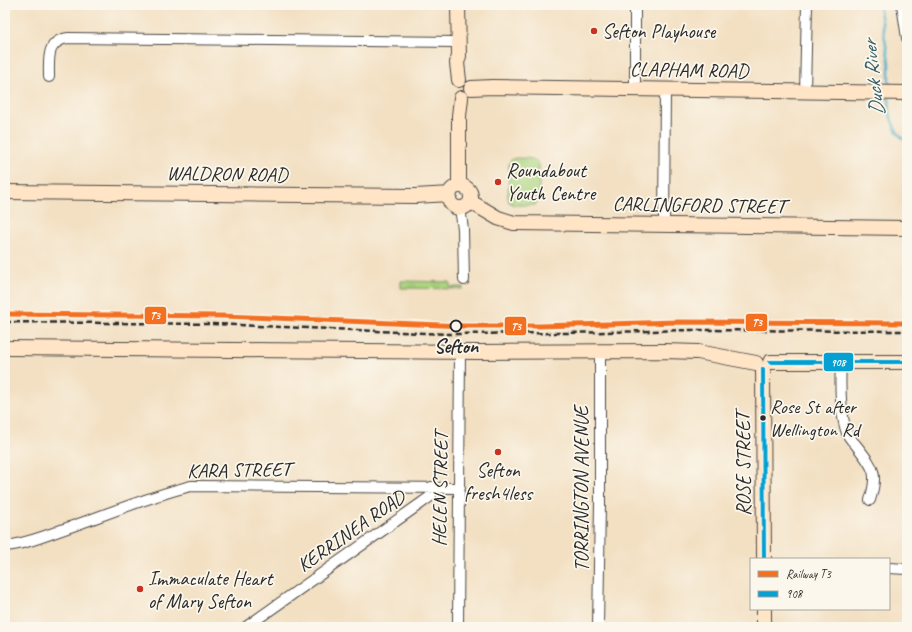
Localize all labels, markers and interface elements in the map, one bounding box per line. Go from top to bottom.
place label: Sefton Playhouse [602,19,717,44]
marker: Sefton Playhouse [589,26,599,36]
water label: Duck River [856,35,890,117]
street label: CLAPHAM ROAD [630,56,750,84]
place label: Roundabout Youth Centre [506,158,597,206]
street label: WALDRON ROAD [166,160,289,188]
marker: Roundabout Youth Centre [493,177,503,187]
street label: CARLINGFORD STREET [612,191,790,219]
line badge: T3 [144,306,167,325]
text: T3 [150,308,161,322]
line badge: T3 [745,313,768,332]
text: T3 [752,315,763,329]
line badge: T3 [504,316,527,336]
marker: Sefton [449,319,463,333]
text: T3 [511,319,522,333]
place label: Sefton [434,334,479,359]
line badge: 908 [823,352,854,372]
text: 908 [831,355,847,369]
place label: Rose St after Wellington Rd [770,395,863,442]
street label: TORRINGTON AVENUE [569,404,594,572]
street label: ROSE STREET [731,407,756,516]
marker: Rose St after Wellington Rd [758,413,768,423]
street label: HELEN STREET [426,427,454,547]
marker: Sefton fresh4less [493,447,503,457]
street label: KARA STREET [187,457,296,483]
place label: Sefton fresh4less [464,458,534,506]
street label: KERRINEA ROAD [292,483,412,578]
legend [750,558,890,610]
place label: Immaculate Heart of Mary Sefton [148,566,275,614]
text: Railway T3 [786,566,832,582]
marker: Immaculate Heart of Mary Sefton [135,584,145,594]
text: 908 [786,586,804,602]

